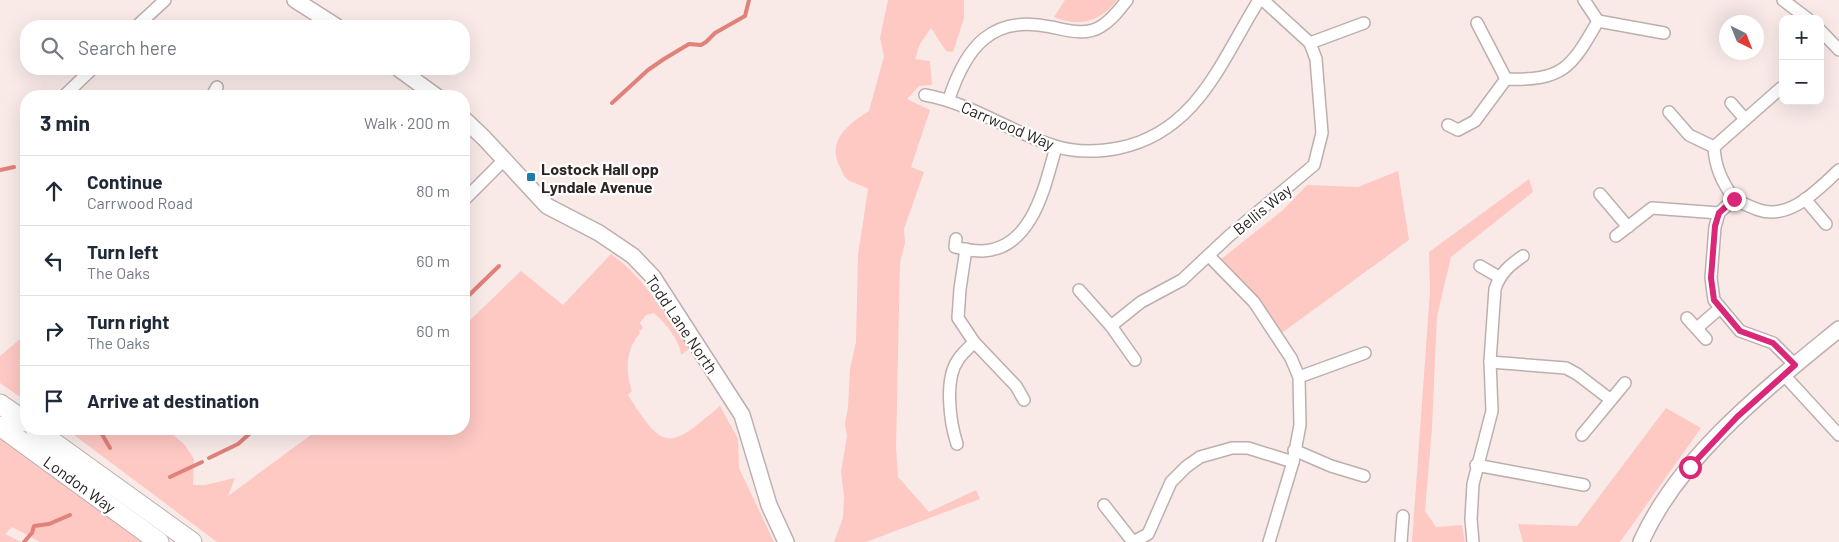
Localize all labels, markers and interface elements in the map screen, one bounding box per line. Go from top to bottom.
north arrow [1719,15,1764,60]
map controls [1779,15,1824,105]
button: + [1779,15,1824,60]
search box [20,20,470,75]
icon: search [38,34,66,62]
text: Search here [78,36,177,59]
button: − [1779,60,1824,105]
street label: Carrwood Way [959,97,1058,153]
text: 3 min [40,110,90,135]
text: Walk · 200 m [364,113,450,132]
place label: Lostock Hall opp Lyndale Avenue [541,159,659,196]
text: Continue [87,170,163,193]
marker: Lostock Hall opp Lyndale Avenue [525,171,537,183]
icon: ahead [40,177,68,205]
street label: Bellis Way [1229,179,1296,238]
text: 80 m [416,181,450,200]
route end [1723,188,1746,211]
text: Carrwood Road [87,193,193,212]
text: Turn left [87,240,158,263]
icon: left [40,247,68,275]
text: 60 m [416,251,450,270]
text: The Oaks [87,263,150,282]
street label: Todd Lane North [642,271,722,377]
text: Turn right [87,310,169,333]
icon: right [40,317,68,345]
text: 60 m [416,321,450,340]
text: The Oaks [87,333,150,352]
icon: arrive [40,387,68,415]
text: Arrive at destination [87,389,259,412]
street label: London Way [40,452,120,517]
route start [1679,456,1702,479]

